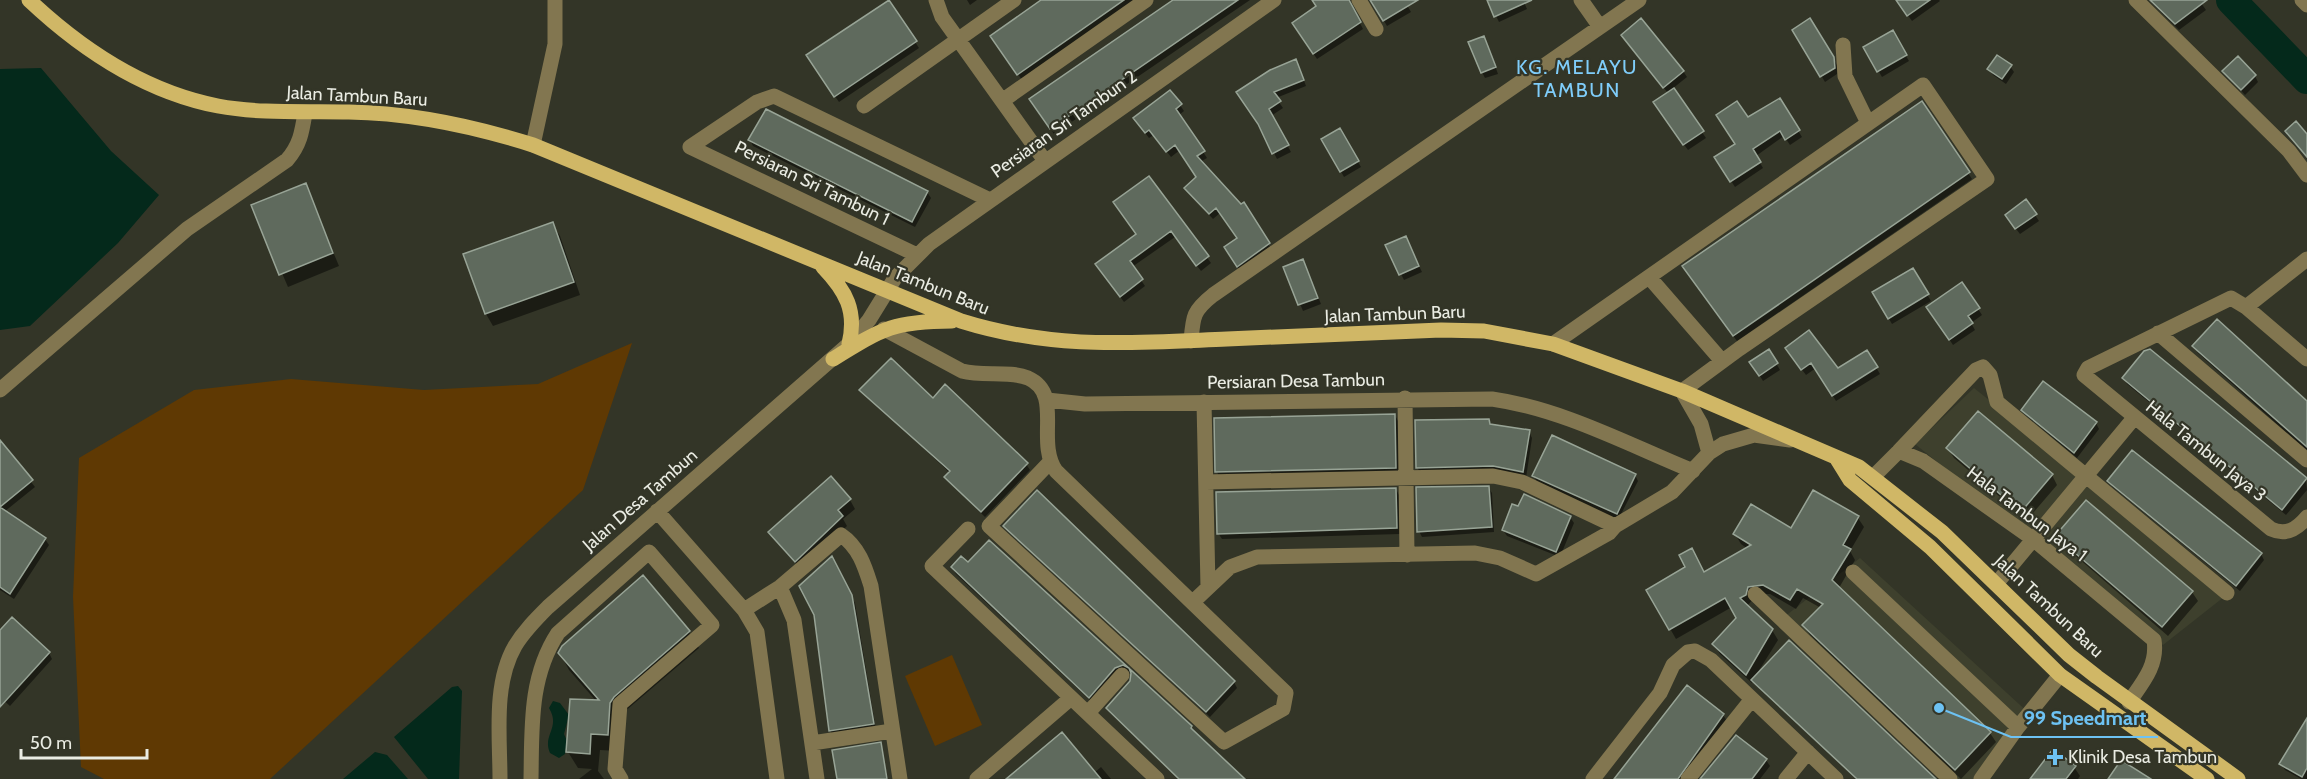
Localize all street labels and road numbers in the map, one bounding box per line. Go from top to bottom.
street label: Persiaran Sri Tambun 2 [987,65,1141,183]
street label: Jalan Tambun Baru [285,81,428,111]
street label: Persiaran Sri Tambun 1 [731,136,893,230]
street label: Jalan Tambun Baru [853,246,992,320]
street label: Jalan Tambun Baru [1323,301,1466,327]
street label: Persiaran Desa Tambun [1207,368,1385,394]
street label: Hala Tambun Jaya 3 [2141,396,2271,506]
street label: Jalan Desa Tambun [577,444,702,556]
street label: Hala Tambun Jaya 1 [1963,462,2091,566]
street label: Jalan Tambun Baru [1989,549,2108,662]

